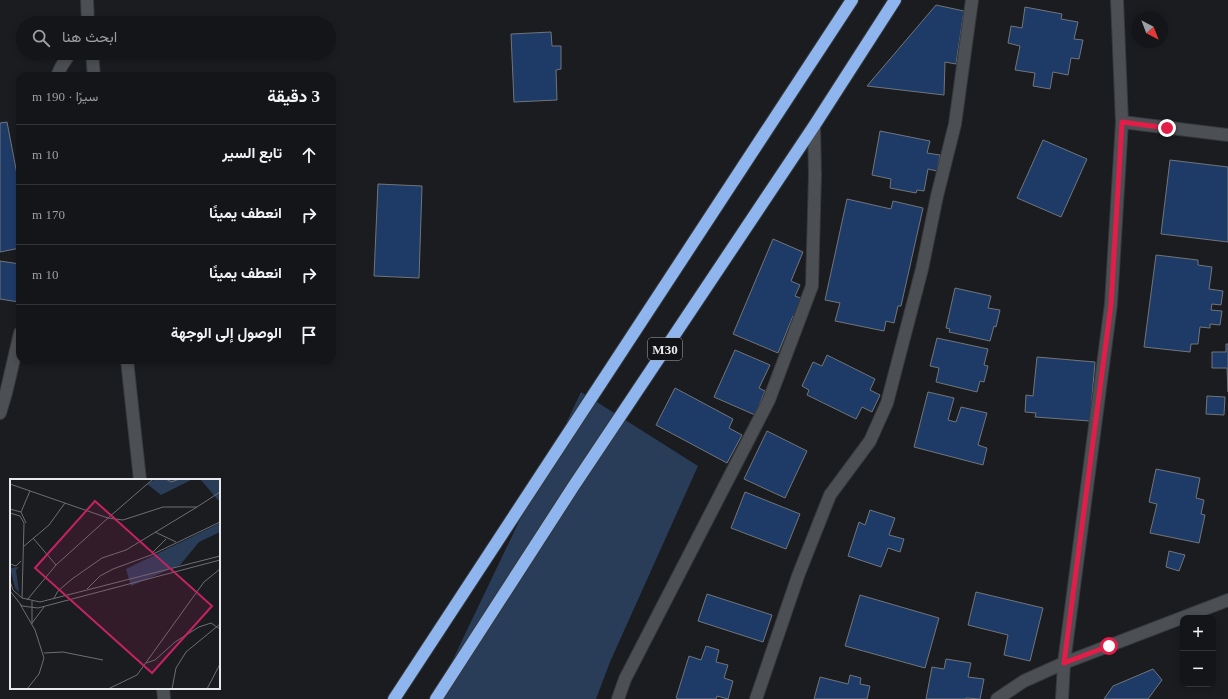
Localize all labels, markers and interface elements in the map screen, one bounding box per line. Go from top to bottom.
north arrow [1132,12,1168,48]
search box [16,16,336,60]
icon: search [30,27,52,49]
text: ابحث هنا [62,29,117,45]
text: 3 دقيقة [267,87,320,106]
text: سيرًا · 190 m [32,89,98,104]
route end [1158,119,1176,137]
icon: ahead [298,144,320,166]
text: تابع السير [222,145,282,161]
text: 10 m [32,147,58,162]
icon: right [298,204,320,226]
text: انعطف يمينًا [209,205,282,221]
text: 170 m [32,207,65,222]
icon: right [298,264,320,286]
text: انعطف يمينًا [209,265,282,281]
text: 10 m [32,267,58,282]
icon: arrive [298,324,320,346]
text: الوصول إلى الوجهة [171,325,282,341]
road number: M30 [648,338,682,360]
inset map [10,479,220,689]
map controls [1180,615,1216,687]
button: + [1180,615,1216,651]
route start [1100,637,1118,655]
button: − [1180,651,1216,687]

